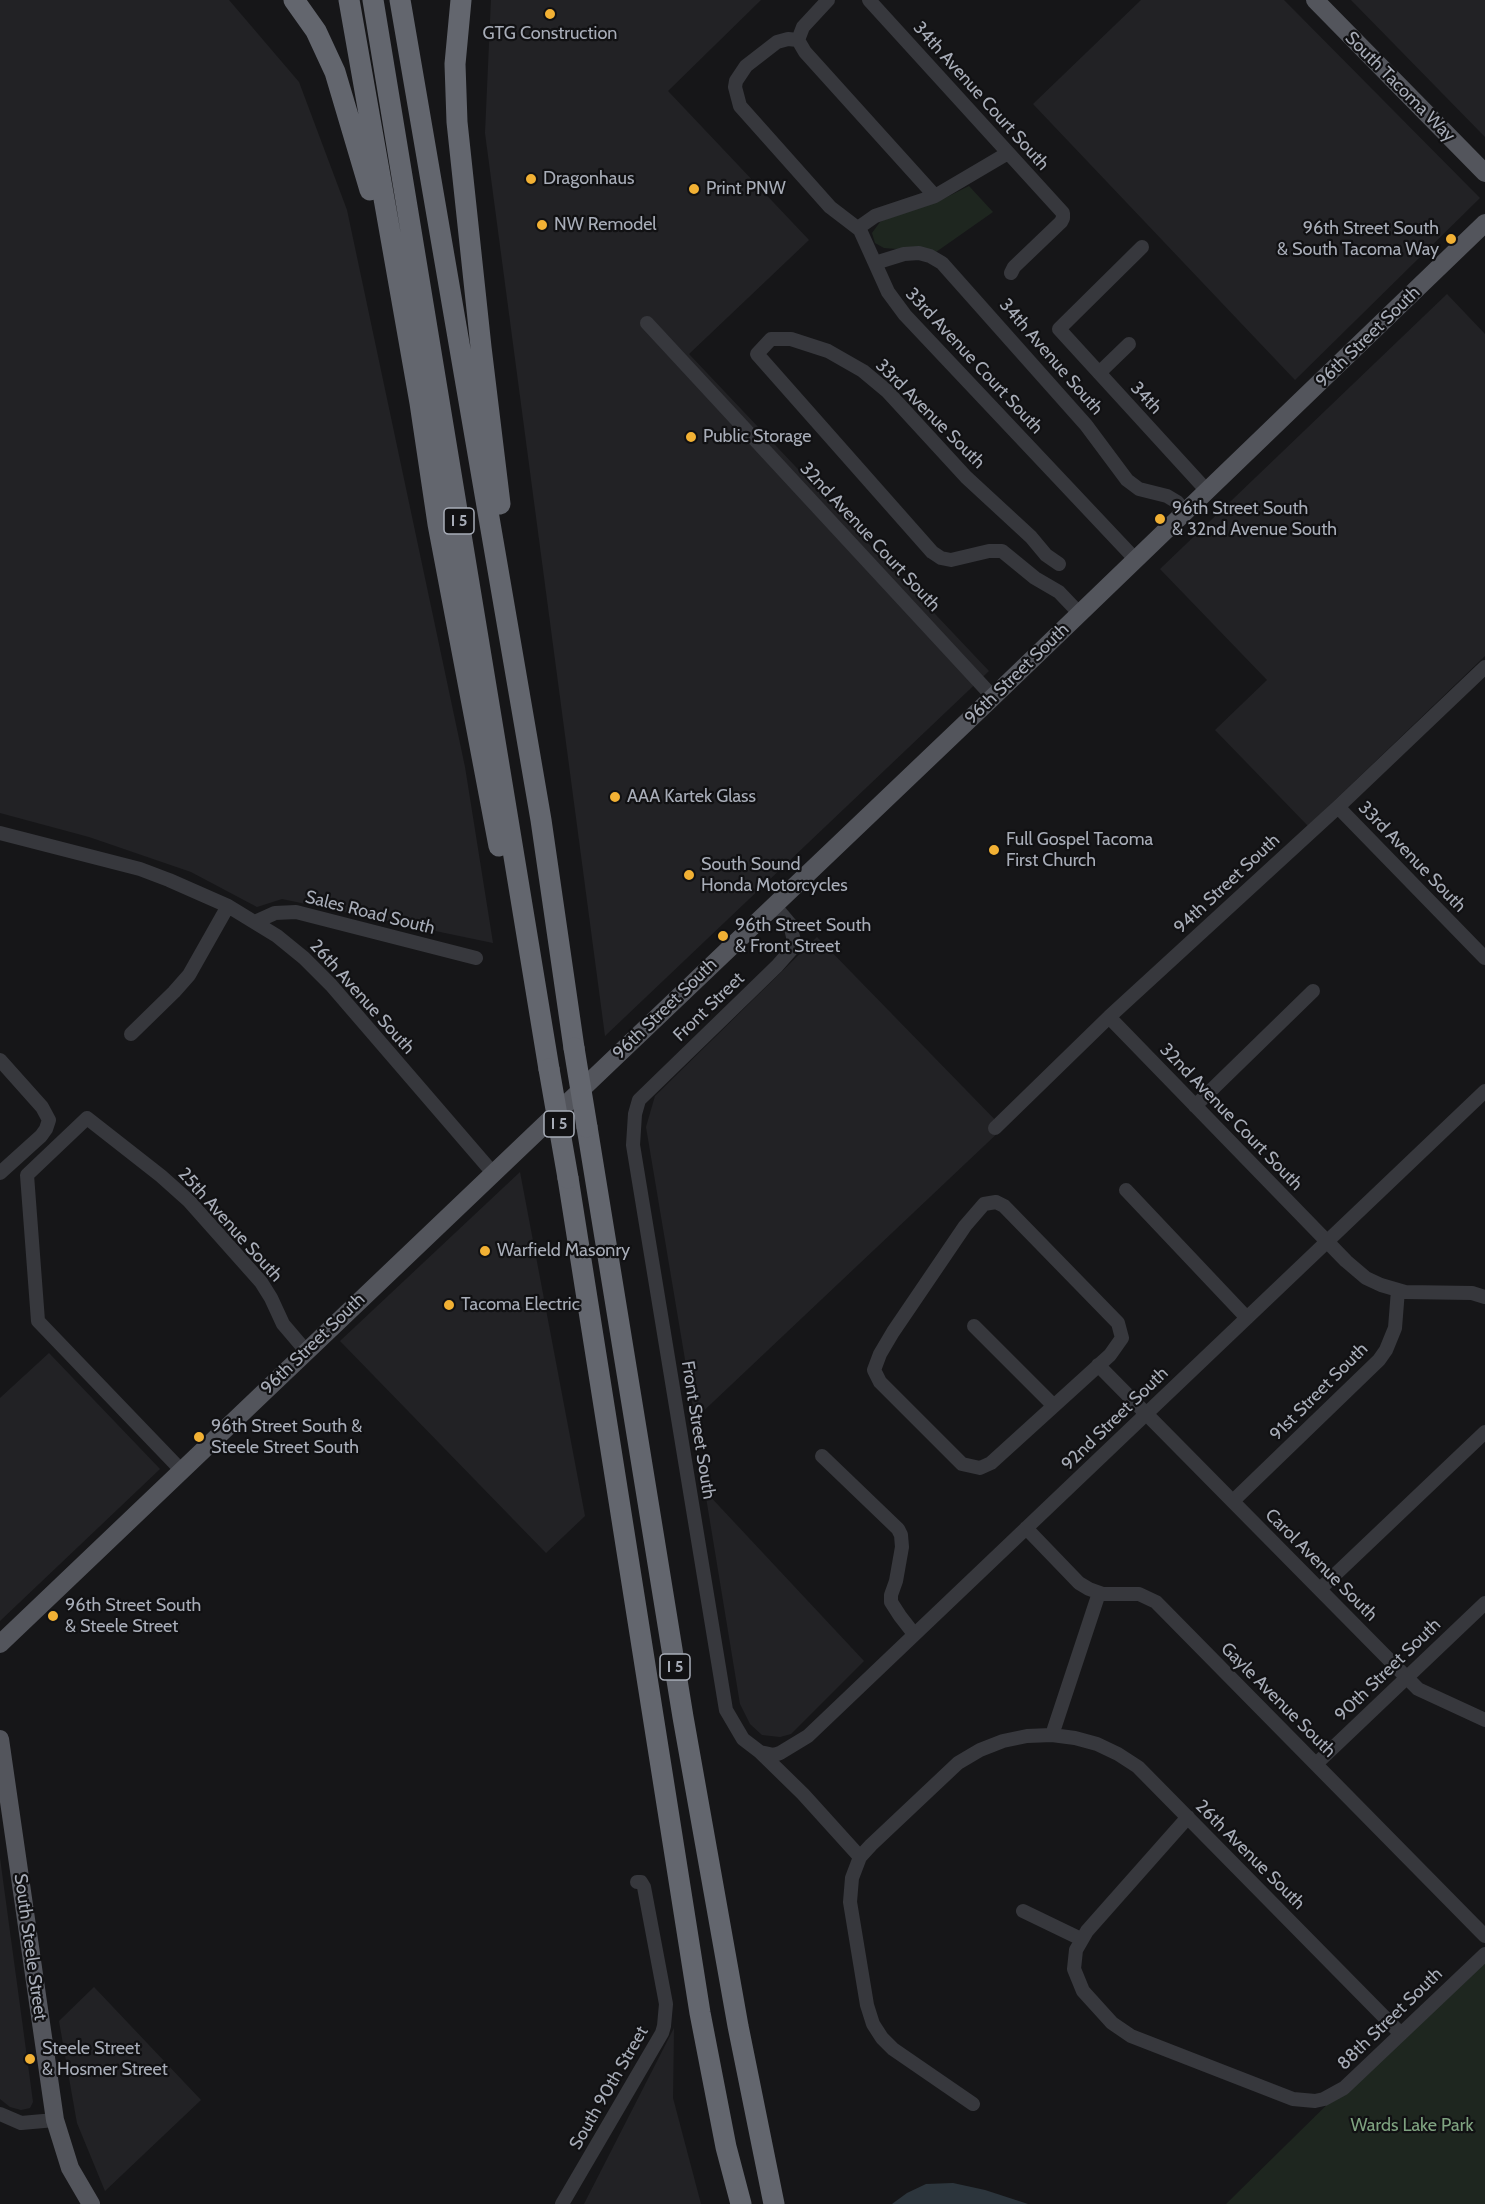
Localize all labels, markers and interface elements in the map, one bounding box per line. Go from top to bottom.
marker: GTG Construction [543,7,557,21]
street label: 34th Avenue Court South [908,17,1054,175]
place label: GTG Construction [483,23,617,45]
street label: South Tacoma Way [1340,27,1460,147]
place label: Dragonhaus [543,168,634,190]
marker: Dragonhaus [524,172,538,186]
place label: Print PNW [706,178,786,200]
marker: Print PNW [687,182,701,196]
place label: NW Remodel [554,214,657,236]
marker: NW Remodel [535,218,549,232]
place label: 96th Street South & South Tacoma Way [1277,218,1439,260]
marker: 96th Street South & South Tacoma Way [1444,232,1458,246]
street label: 96th Street South [1311,282,1425,392]
street label: 33rd Avenue Court South [901,284,1047,438]
street label: 34th Avenue South [995,295,1107,419]
street label: 33rd Avenue South [871,355,989,473]
street label: 34th [1126,377,1166,419]
place label: Public Storage [703,426,811,448]
marker: Public Storage [684,430,698,444]
street label: 32nd Avenue Court South [795,458,945,616]
place label: 96th Street South & 32nd Avenue South [1172,498,1337,540]
road number: I 5 [444,508,474,534]
marker: 96th Street South & 32nd Avenue South [1153,512,1167,526]
street label: 96th Street South [960,619,1074,729]
place label: AAA Kartek Glass [627,786,756,808]
marker: AAA Kartek Glass [608,790,622,804]
street label: 33rd Avenue South [1354,797,1470,917]
place label: Full Gospel Tacoma First Church [1006,829,1153,872]
street label: 94th Street South [1170,830,1284,938]
marker: Full Gospel Tacoma First Church [987,843,1001,857]
place label: South Sound Honda Motorcycles [701,854,848,896]
marker: South Sound Honda Motorcycles [682,868,696,882]
street label: Sales Road South [303,886,437,940]
place label: 96th Street South & Front Street [735,915,871,958]
marker: 96th Street South & Front Street [716,929,730,943]
street label: 26th Avenue South [305,935,419,1059]
street label: 96th Street South [608,954,722,1064]
street label: Front Street [669,968,749,1046]
street label: 32nd Avenue Court South [1155,1039,1307,1195]
road number: I 5 [544,1111,574,1137]
street label: 25th Avenue South [173,1164,287,1286]
place label: Warfield Masonry [497,1240,630,1262]
marker: Warfield Masonry [478,1244,492,1258]
street label: 96th Street South [256,1289,370,1399]
place label: Tacoma Electric [461,1294,580,1316]
marker: Tacoma Electric [442,1298,456,1312]
street label: 91st Street South [1266,1339,1372,1445]
street label: Front Street South [676,1359,720,1501]
street label: 92nd Street South [1057,1363,1173,1475]
place label: 96th Street South & Steele Street South [211,1416,362,1458]
marker: 96th Street South & Steele Street South [192,1430,206,1444]
street label: Carol Avenue South [1260,1504,1382,1626]
place label: 96th Street South & Steele Street [65,1595,201,1638]
marker: 96th Street South & Steele Street [46,1609,60,1623]
street label: 90th Street South [1331,1614,1445,1726]
street label: Gayle Avenue South [1216,1638,1340,1762]
road number: I 5 [660,1654,690,1680]
street label: 26th Avenue South [1191,1796,1309,1914]
street label: South Steele Street [9,1872,51,2022]
street label: 88th Street South [1333,1963,1447,2075]
street label: South 90th Street [565,2023,653,2153]
place label: Steele Street & Hosmer Street [42,2038,168,2080]
marker: Steele Street & Hosmer Street [23,2052,37,2066]
park label: Wards Lake Park [1351,2115,1473,2137]

